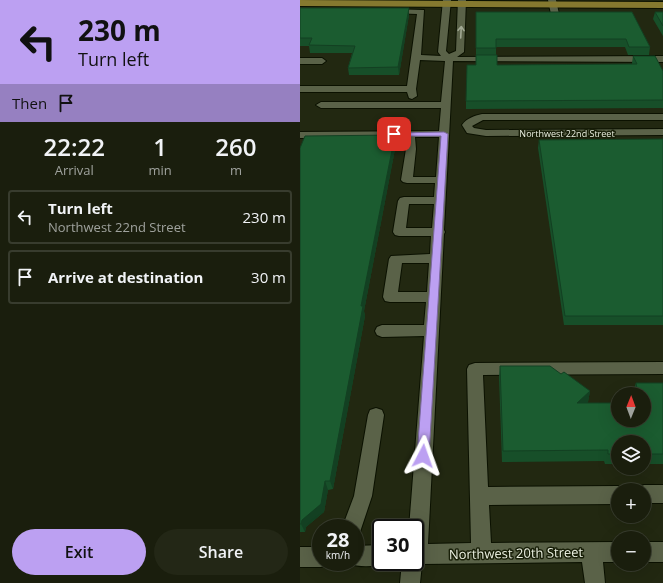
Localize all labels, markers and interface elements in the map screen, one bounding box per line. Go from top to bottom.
text: 230 m [78,11,161,49]
icon: left [12,16,64,68]
one-way arrow [457,26,464,39]
text: Turn left [78,47,149,71]
icon: arrive [55,92,77,114]
text: Then [12,93,47,113]
pin [377,117,411,151]
icon: arrive [383,123,405,145]
street label: Northwest 22nd Street [519,127,615,140]
text: 22:22 [44,130,105,163]
text: 1 [153,130,167,163]
text: 260 [215,130,256,163]
text: Arrival [55,161,94,179]
text: min [149,161,172,179]
text: m [230,161,242,179]
text: Turn left [48,198,113,218]
icon: left [14,206,36,228]
text: 230 m [242,207,286,227]
text: Northwest 22nd Street [48,218,186,236]
icon: arrive [14,266,36,288]
text: Arrive at destination [48,267,203,287]
text: 30 m [251,267,286,287]
north arrow [611,387,651,427]
map controls [611,387,651,571]
position arrow [402,435,444,477]
button: layers [611,435,651,475]
button: + [611,483,651,523]
speed limit sign: 30 [372,519,424,571]
text: 28 [327,526,349,553]
button: Exit [12,529,146,575]
button: Share [154,529,288,575]
button: − [611,531,651,571]
street label: Northwest 20th Street [449,543,584,563]
text: km/h [326,548,350,562]

